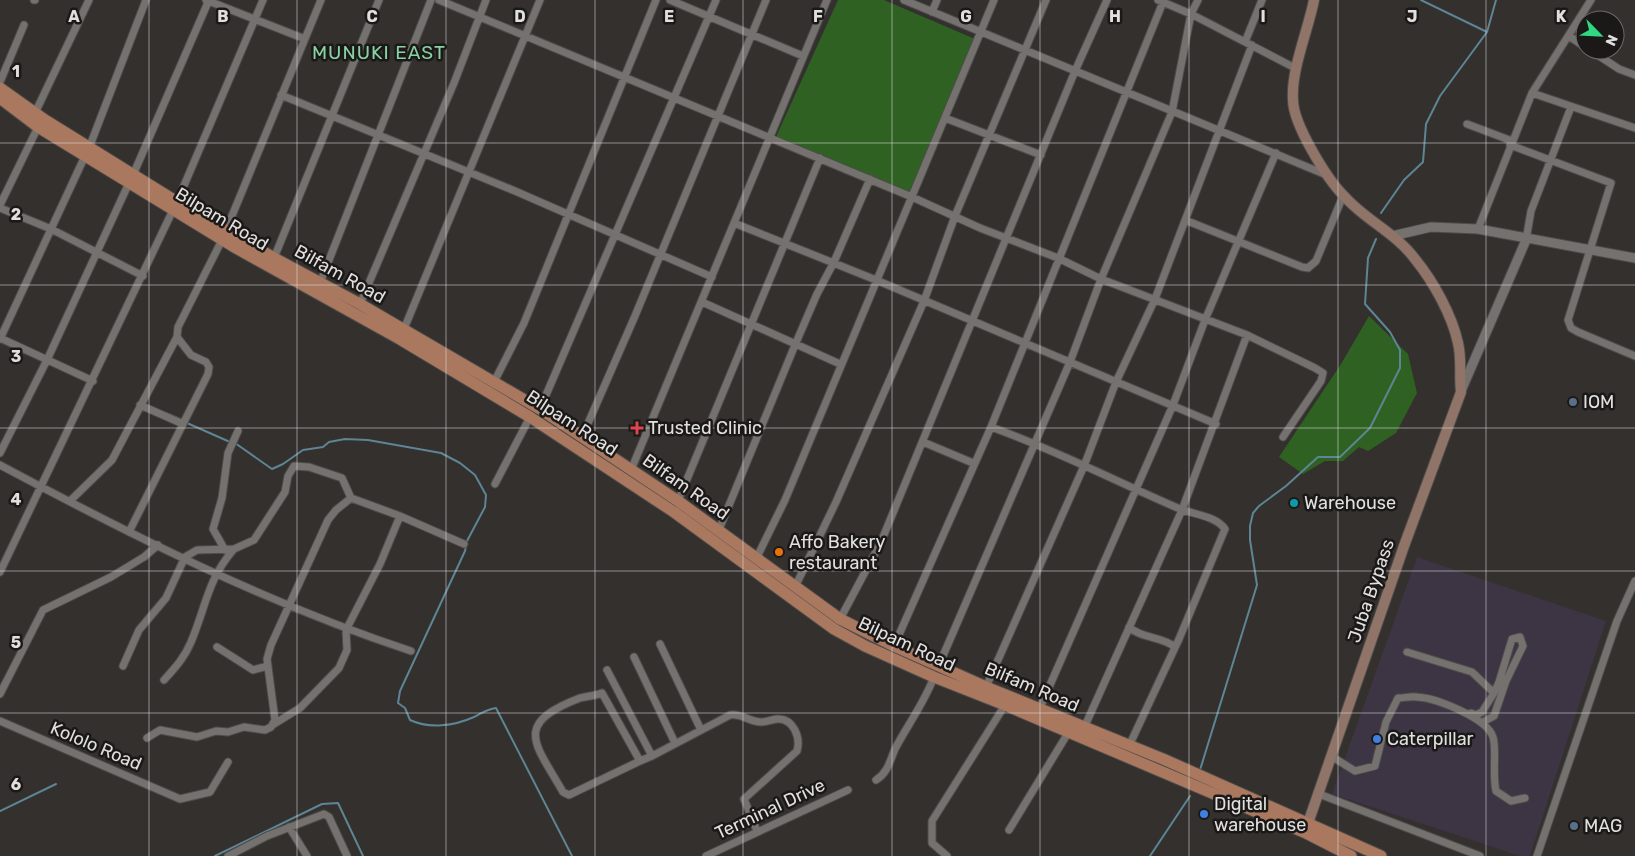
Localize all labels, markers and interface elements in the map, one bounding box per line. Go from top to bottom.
text: A [68,7,80,26]
text: B [217,7,229,26]
text: C [366,7,378,26]
text: D [514,7,526,26]
text: E [664,7,674,26]
text: F [813,7,823,26]
text: G [960,7,972,26]
text: H [1109,7,1121,26]
text: I [1260,7,1266,26]
text: J [1407,7,1417,26]
text: K [1556,7,1567,26]
north arrow [1575,10,1625,60]
text: N [1602,32,1621,48]
district label: MUNUKI EAST [312,41,446,64]
text: 1 [12,62,20,81]
street label: Bilpam Road [172,183,272,255]
text: 2 [11,205,21,224]
street label: Bilfam Road [291,240,389,308]
text: 3 [11,347,21,366]
street label: Bilpam Road [522,385,622,461]
place label: IOM [1583,391,1614,413]
marker: IOM [1567,396,1579,408]
place label: Trusted Clinic [648,417,762,439]
marker: Trusted Clinic [630,421,644,435]
street label: Bilfam Road [639,449,733,525]
text: 4 [11,490,22,509]
place label: Warehouse [1304,492,1396,514]
marker: Warehouse [1288,497,1300,509]
place label: Affo Bakery restaurant [789,531,885,574]
street label: Juba Bypass [1343,536,1399,646]
marker: Affo Bakery restaurant [773,546,785,558]
street label: Bilpam Road [855,612,959,676]
text: 5 [11,633,21,652]
street label: Bilfam Road [981,657,1083,717]
street label: Kololo Road [47,717,145,775]
place label: Caterpillar [1387,728,1474,750]
marker: Caterpillar [1371,733,1383,745]
street label: Terminal Drive [711,774,829,844]
text: 6 [11,775,21,794]
place label: Digital warehouse [1214,793,1306,836]
marker: Digital warehouse [1198,808,1210,820]
place label: MAG [1584,815,1622,837]
marker: MAG [1568,820,1580,832]

